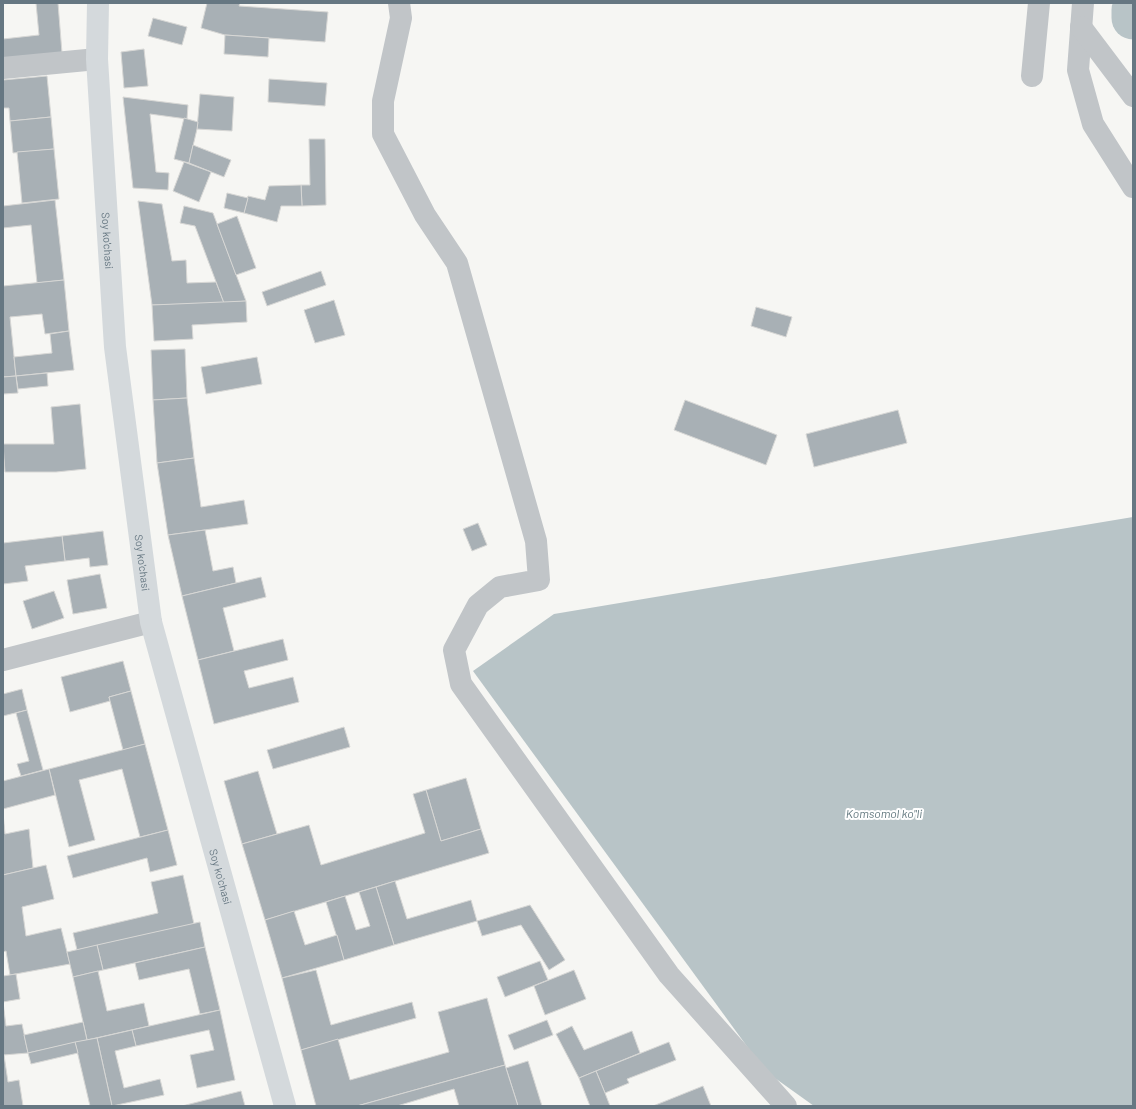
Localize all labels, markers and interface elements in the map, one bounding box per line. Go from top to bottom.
street label: Soy ko'chasi [100,212,117,270]
street label: Soy ko'chasi [133,533,153,592]
water label: Komsomol ko"li [846,806,922,820]
street label: Soy ko'chasi [208,847,235,906]

